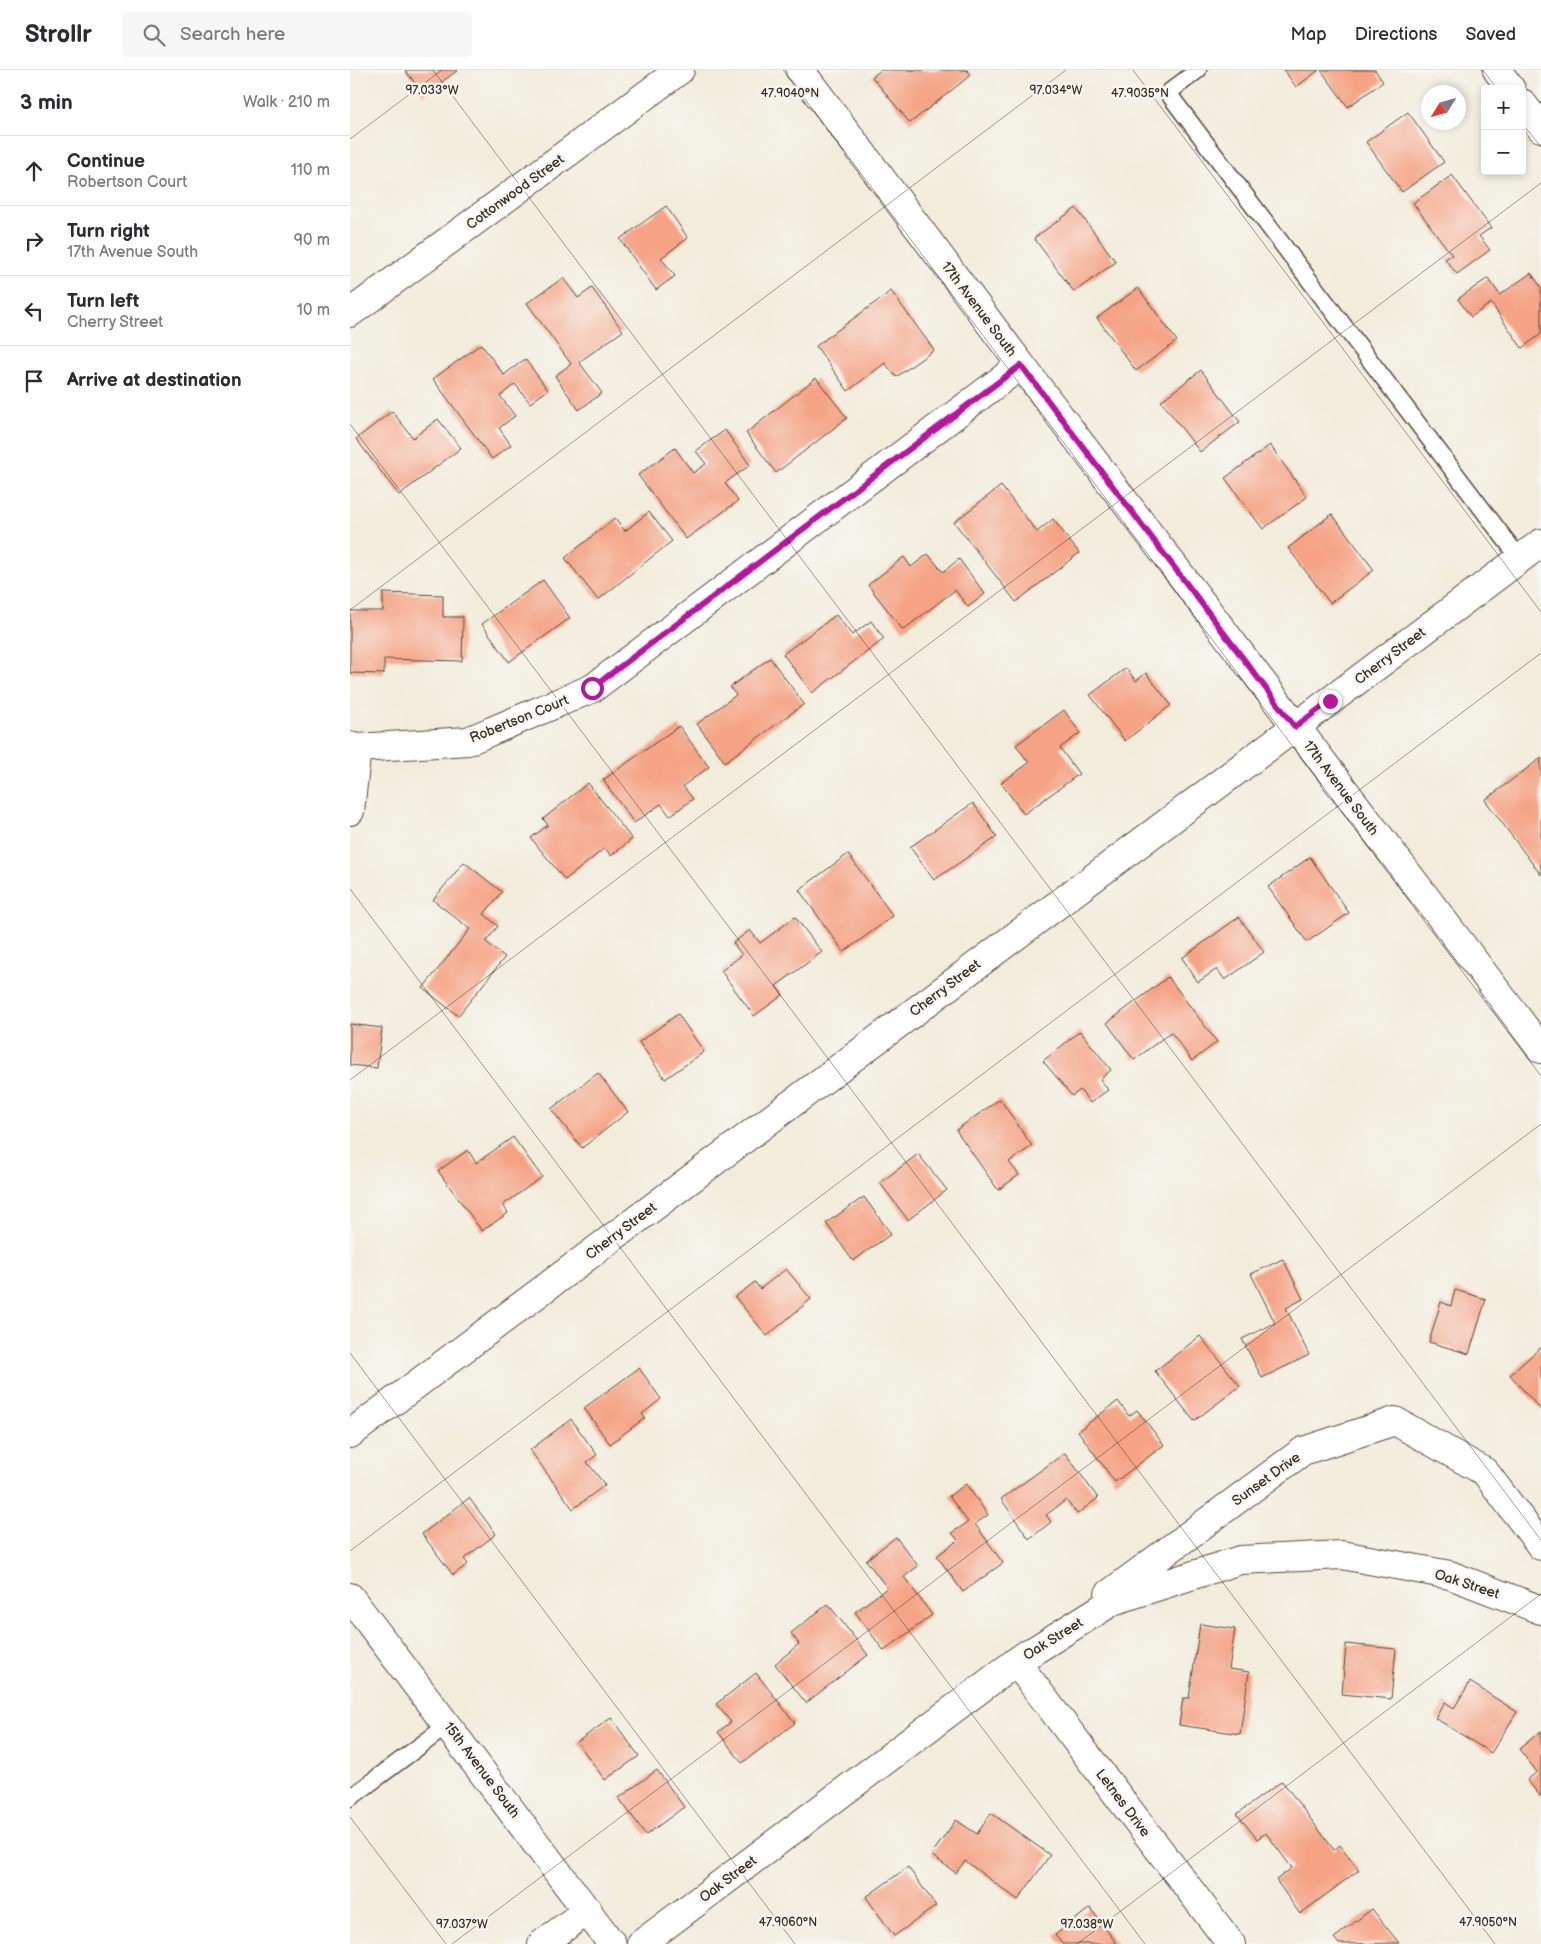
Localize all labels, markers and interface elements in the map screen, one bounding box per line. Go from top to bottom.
search box [122,12,472,57]
text: Strollr [25,20,92,49]
icon: search [140,21,168,49]
text: Search here [180,23,285,46]
text: Map [1291,24,1327,45]
text: Directions [1355,24,1437,45]
text: Saved [1465,24,1516,45]
text: 97.033°W [405,83,459,98]
text: 97.034°W [1030,83,1083,98]
north arrow [1421,85,1466,130]
map controls [1481,85,1526,175]
button: + [1481,85,1526,130]
text: 47.9040°N [761,86,819,101]
text: 47.9035°N [1111,86,1169,101]
text: 3 min [20,90,73,115]
text: Walk · 210 m [243,93,330,112]
button: − [1481,130,1526,175]
text: Continue [67,150,145,173]
street label: Cottonwood Street [463,150,568,233]
icon: ahead [20,157,48,185]
text: 110 m [291,161,330,180]
text: Robertson Court [67,173,187,192]
text: Turn right [67,220,150,243]
icon: right [20,227,48,255]
text: 90 m [294,231,330,250]
text: 17th Avenue South [67,243,198,262]
street label: 17th Avenue South [938,258,1020,360]
text: Turn left [67,290,139,313]
icon: left [20,297,48,325]
text: 10 m [297,301,330,320]
text: Cherry Street [67,313,163,332]
icon: arrive [20,367,48,395]
text: Arrive at destination [67,369,242,392]
street label: Cherry Street [1351,623,1429,688]
route start [581,677,604,700]
route end [1319,690,1342,713]
street label: Robertson Court [467,691,572,747]
street label: 17th Avenue South [1300,737,1382,839]
street label: Cherry Street [906,955,984,1020]
street label: Cherry Street [582,1198,660,1263]
street label: Sunset Drive [1228,1448,1304,1510]
street label: Oak Street [1432,1566,1502,1603]
street label: Oak Street [1020,1614,1087,1664]
street label: 15th Avenue South [440,1719,524,1822]
street label: Letnes Drive [1092,1766,1154,1840]
street label: Oak Street [696,1852,761,1906]
text: 47.9060°N [759,1915,817,1930]
text: 47.9050°N [1459,1915,1517,1930]
text: 97.037°W [436,1917,488,1932]
text: 97.038°W [1060,1917,1114,1932]

